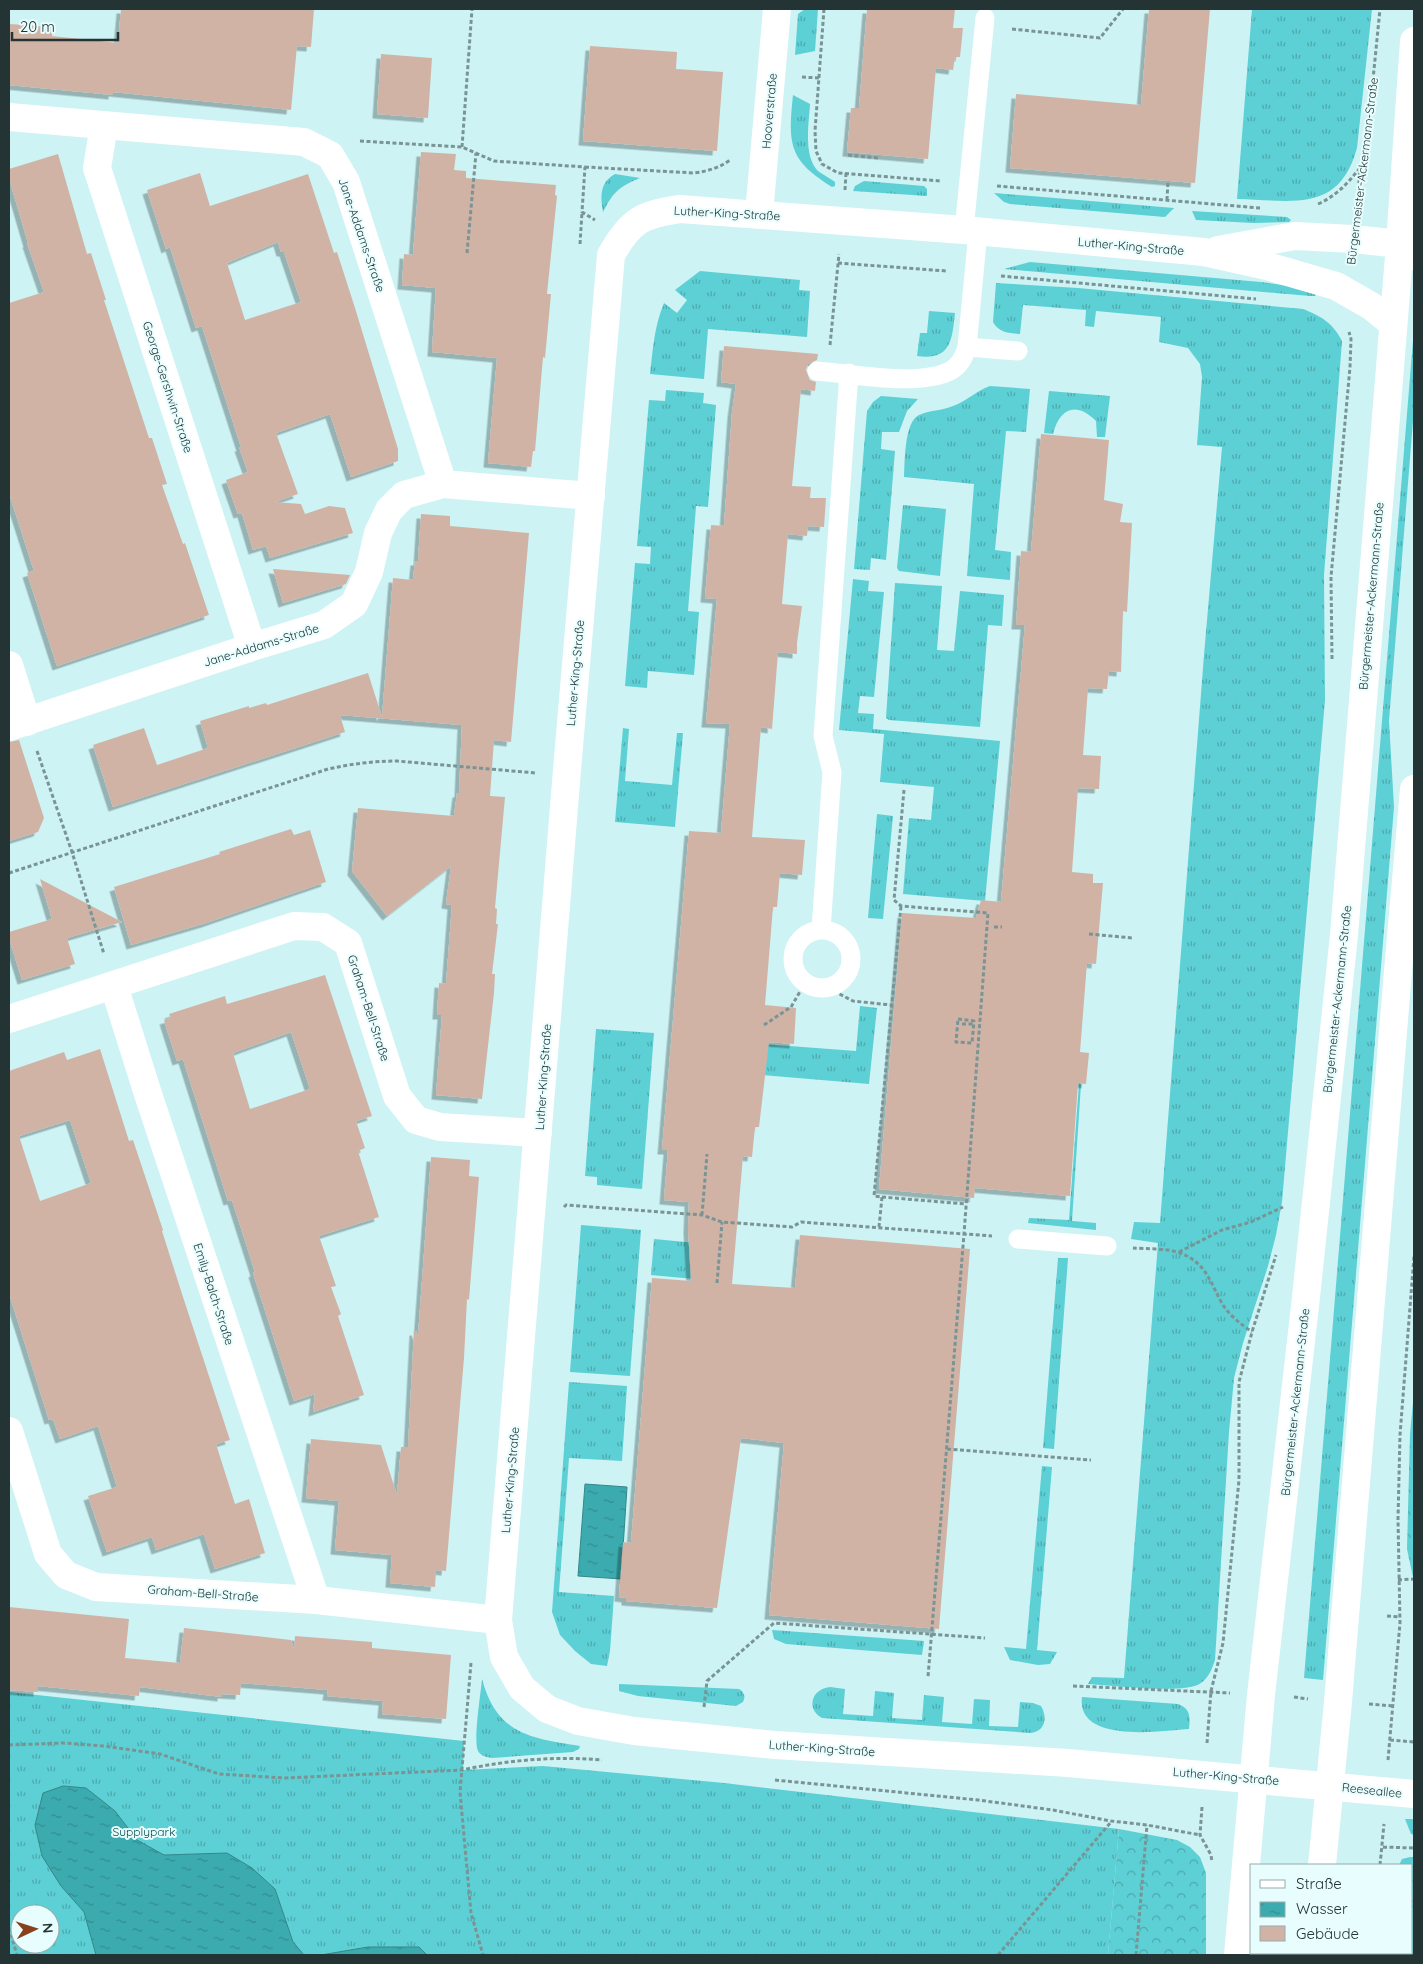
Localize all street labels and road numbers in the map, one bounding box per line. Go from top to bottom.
street label: Hooverstraße [758,72,780,150]
street label: Bürgermeister-Ackermann-Straße [1343,76,1381,266]
street label: Jane-Addams-Straße [335,176,389,294]
street label: Luther-King-Straße [673,203,781,223]
street label: Luther-King-Straße [1077,234,1185,258]
street label: George-Gershwin-Straße [140,319,196,455]
street label: Bürgermeister-Ackermann-Straße [1355,501,1387,691]
street label: Luther-King-Straße [563,619,587,727]
street label: Jane-Addams-Straße [201,620,321,670]
street label: Bürgermeister-Ackermann-Straße [1320,904,1354,1094]
street label: Graham-Bell-Straße [345,953,393,1063]
street label: Luther-King-Straße [532,1023,554,1131]
street label: Emily-Balch-Straße [190,1241,238,1347]
street label: Bürgermeister-Ackermann-Straße [1278,1307,1312,1497]
street label: Luther-King-Straße [498,1426,522,1534]
street label: Graham-Bell-Straße [147,1582,259,1604]
street label: Luther-King-Straße [768,1737,876,1759]
street label: Luther-King-Straße [1172,1764,1280,1788]
street label: Reeseallee [1341,1779,1403,1801]

